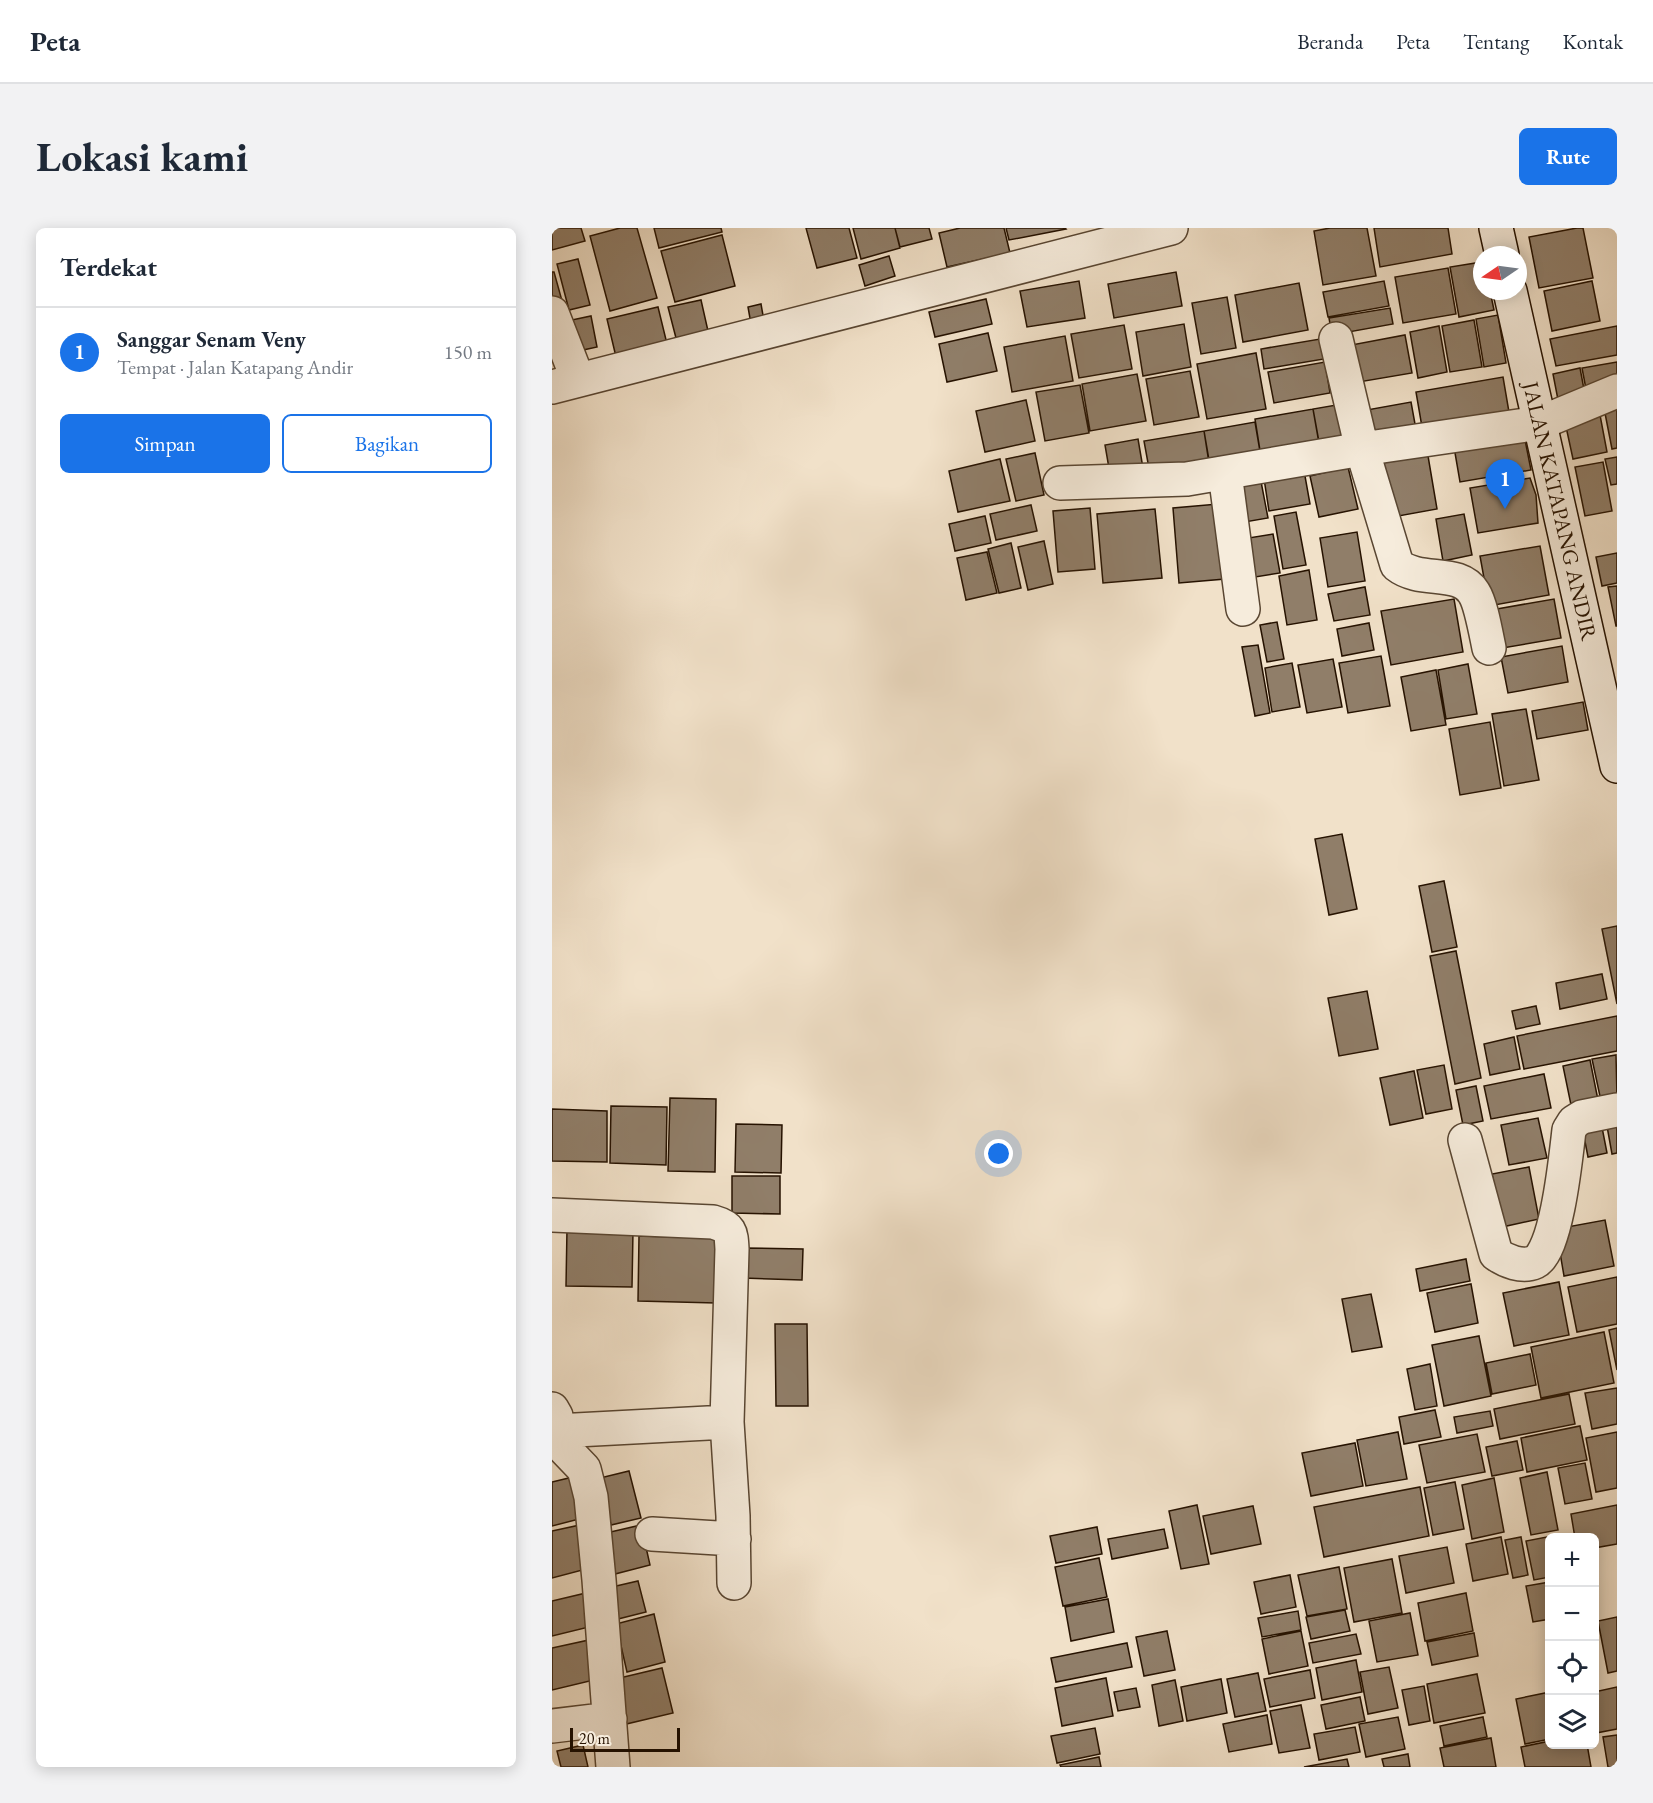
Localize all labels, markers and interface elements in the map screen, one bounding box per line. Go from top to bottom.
text: Peta [30,23,81,59]
text: Beranda [1297,28,1363,55]
text: Peta [1396,28,1430,55]
text: Tentang [1463,28,1529,55]
text: Kontak [1562,28,1623,55]
button: Rute [1519,128,1617,185]
text: Lokasi kami [36,129,248,184]
north arrow [1473,246,1527,300]
text: Terdekat [60,250,157,284]
text: Sanggar Senam Veny [117,325,306,354]
text: 1 [74,339,85,365]
text: 150 m [444,339,492,365]
text: Tempat · Jalan Katapang Andir [117,354,353,380]
street label: JALAN KATAPANG ANDIR [1516,377,1604,643]
button: Simpan [60,414,270,473]
button: Bagikan [282,414,492,473]
pin: 1 [1486,460,1524,509]
your location [984,1139,1013,1168]
map controls [1545,1533,1599,1749]
button: + [1545,1533,1599,1587]
button: − [1545,1587,1599,1641]
button: locate [1545,1641,1599,1695]
button: layers [1545,1695,1599,1749]
scale bar [570,1725,680,1752]
text: 20 m [579,1728,610,1749]

